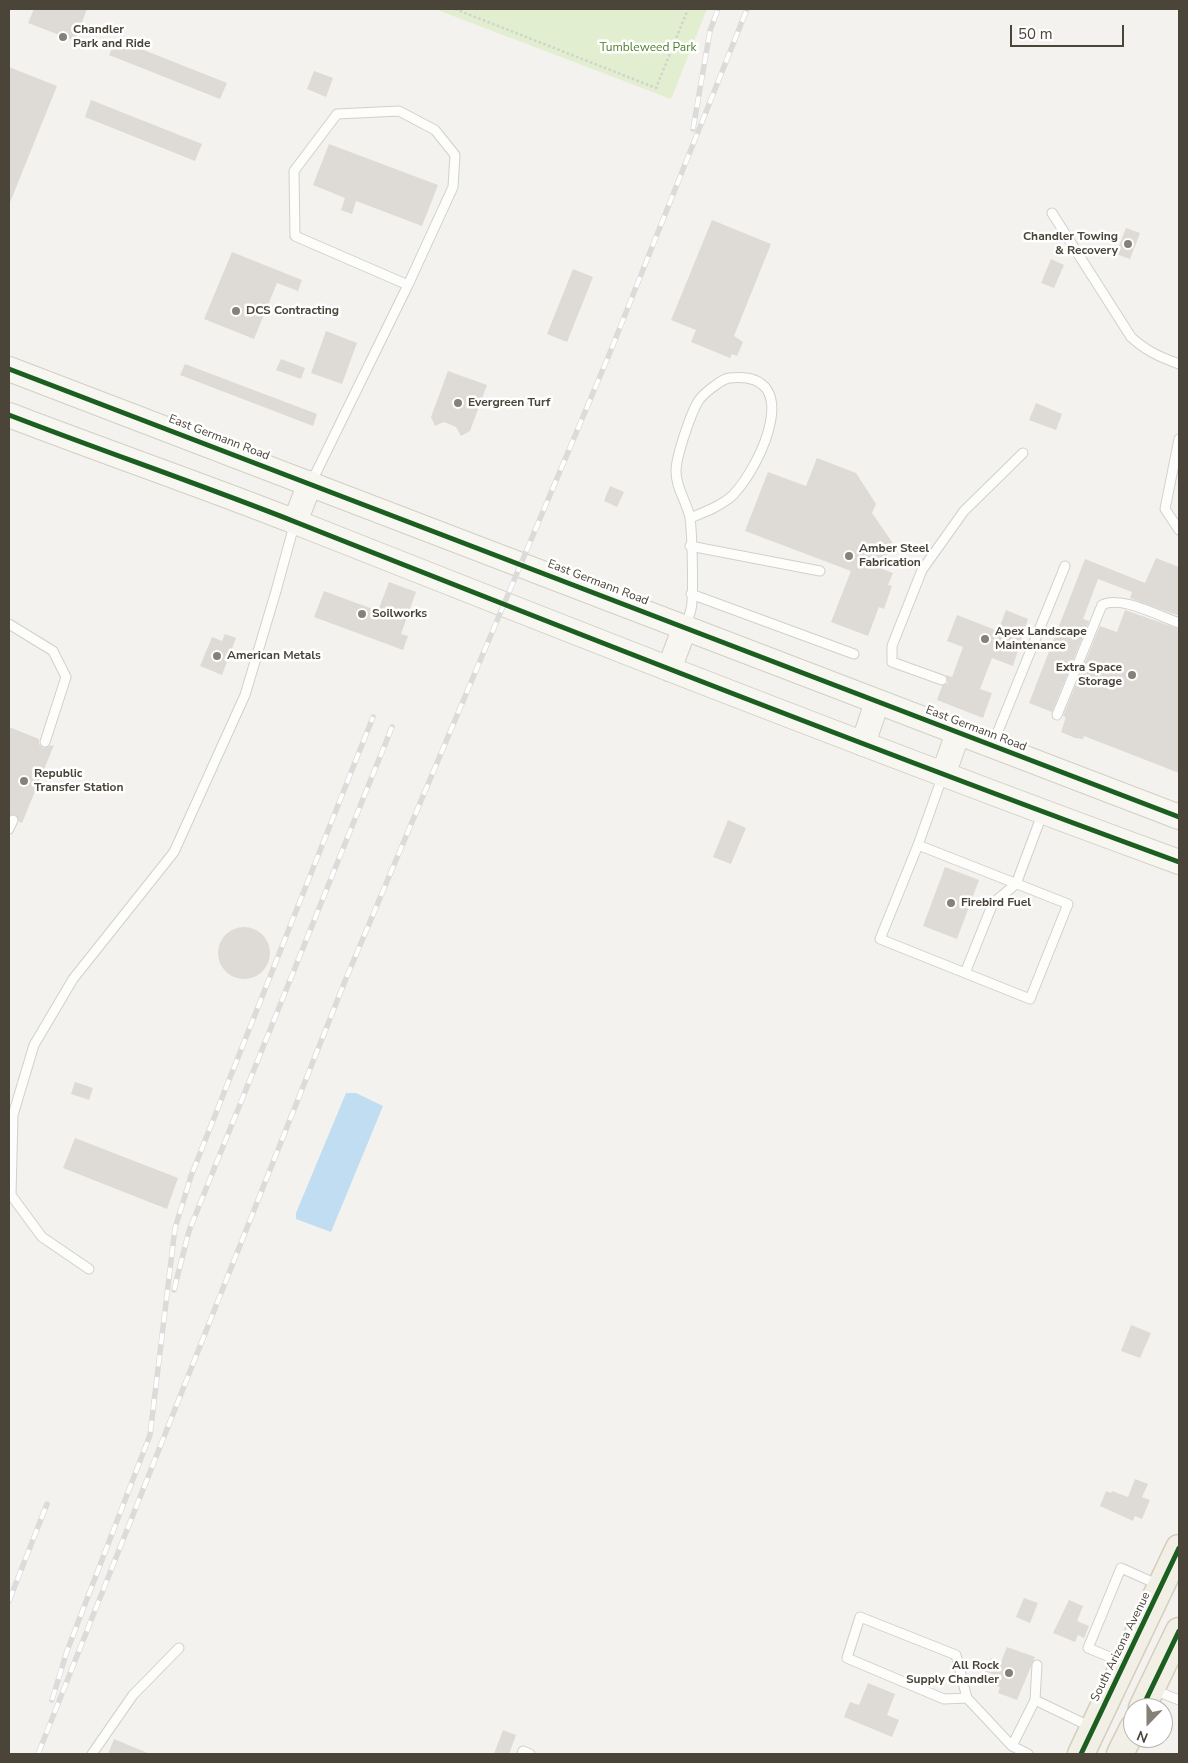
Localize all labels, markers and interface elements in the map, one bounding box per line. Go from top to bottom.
scale bar [1013,15,1127,47]
place label: Chandler Park and Ride [73,23,151,51]
text: 50 m [1018,24,1053,44]
marker: Chandler Park and Ride [57,31,69,43]
park label: Tumbleweed Park [600,41,696,55]
place label: Chandler Towing & Recovery [1023,230,1118,258]
marker: Chandler Towing & Recovery [1122,238,1134,250]
place label: DCS Contracting [246,304,339,318]
marker: DCS Contracting [230,305,242,317]
place label: Evergreen Turf [468,396,550,410]
marker: Evergreen Turf [452,397,464,409]
street label: East Germann Road [167,412,271,464]
place label: Amber Steel Fabrication [859,542,929,570]
marker: Amber Steel Fabrication [843,550,855,562]
street label: East Germann Road [546,557,650,609]
place label: Soilworks [372,607,427,621]
marker: Soilworks [356,608,368,620]
place label: Apex Landscape Maintenance [995,625,1087,653]
marker: Apex Landscape Maintenance [979,633,991,645]
place label: American Metals [227,649,321,663]
marker: American Metals [211,650,223,662]
place label: Extra Space Storage [1056,661,1122,689]
marker: Extra Space Storage [1126,669,1138,681]
street label: East Germann Road [924,703,1028,755]
place label: Republic Transfer Station [34,767,124,795]
marker: Republic Transfer Station [18,775,30,787]
place label: Firebird Fuel [961,896,1031,910]
marker: Firebird Fuel [945,897,957,909]
street label: South Arizona Avenue [1088,1590,1154,1704]
place label: All Rock Supply Chandler [906,1659,999,1687]
marker: All Rock Supply Chandler [1003,1667,1015,1679]
north arrow [1123,1698,1173,1748]
text: N [1134,1726,1151,1747]

